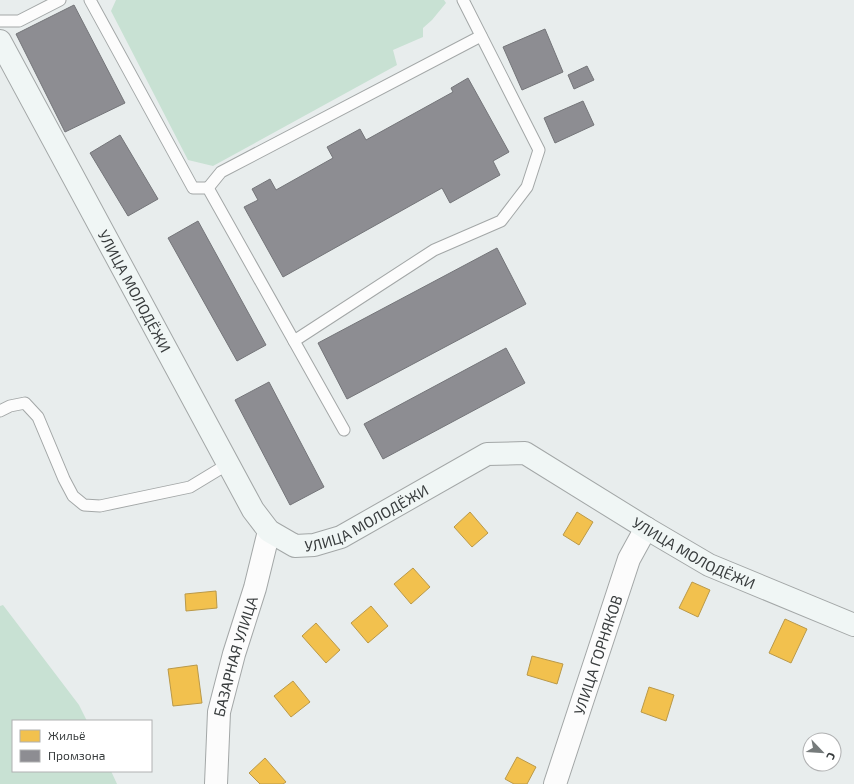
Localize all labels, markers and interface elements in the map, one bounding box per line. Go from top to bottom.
street label: УЛИЦА МОЛОДЁЖИ [95,227,175,355]
street label: УЛИЦА МОЛОДЁЖИ [304,480,431,554]
street label: УЛИЦА МОЛОДЁЖИ [629,513,758,592]
street label: БАЗАРНАЯ УЛИЦА [209,593,261,718]
street label: УЛИЦА ГОРНЯКОВ [569,593,626,717]
legend [12,720,152,772]
text: Жильё [48,728,85,742]
north arrow [802,732,842,772]
text: Промзона [48,748,105,762]
text: С [824,751,839,763]

